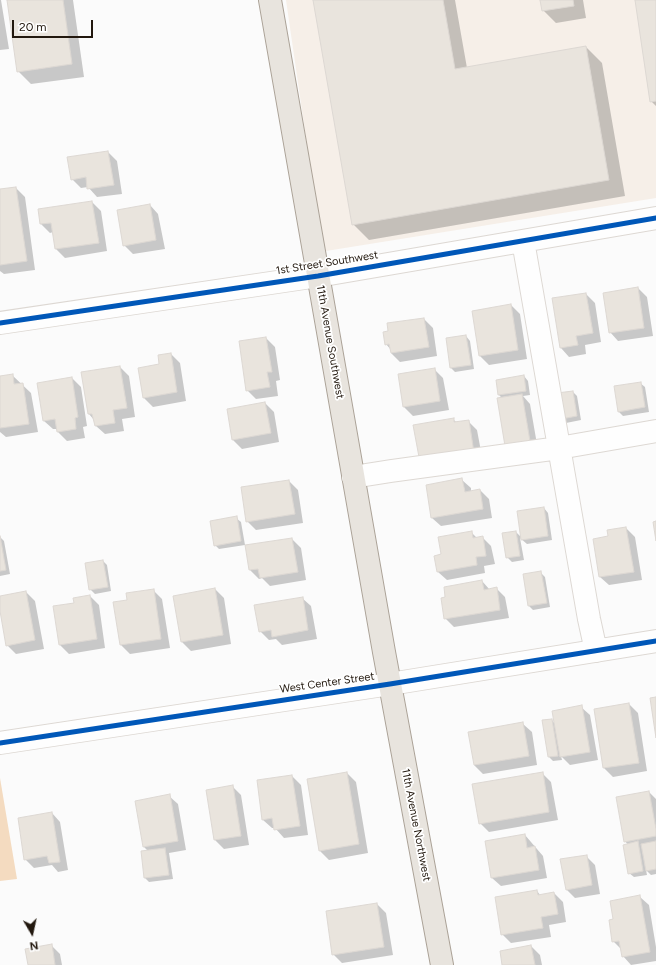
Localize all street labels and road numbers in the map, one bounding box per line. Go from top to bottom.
street label: 1st Street Southwest [275,248,379,278]
street label: 11th Avenue Southwest [313,284,347,400]
street label: West Center Street [279,670,375,696]
street label: 11th Avenue Northwest [399,767,433,883]

